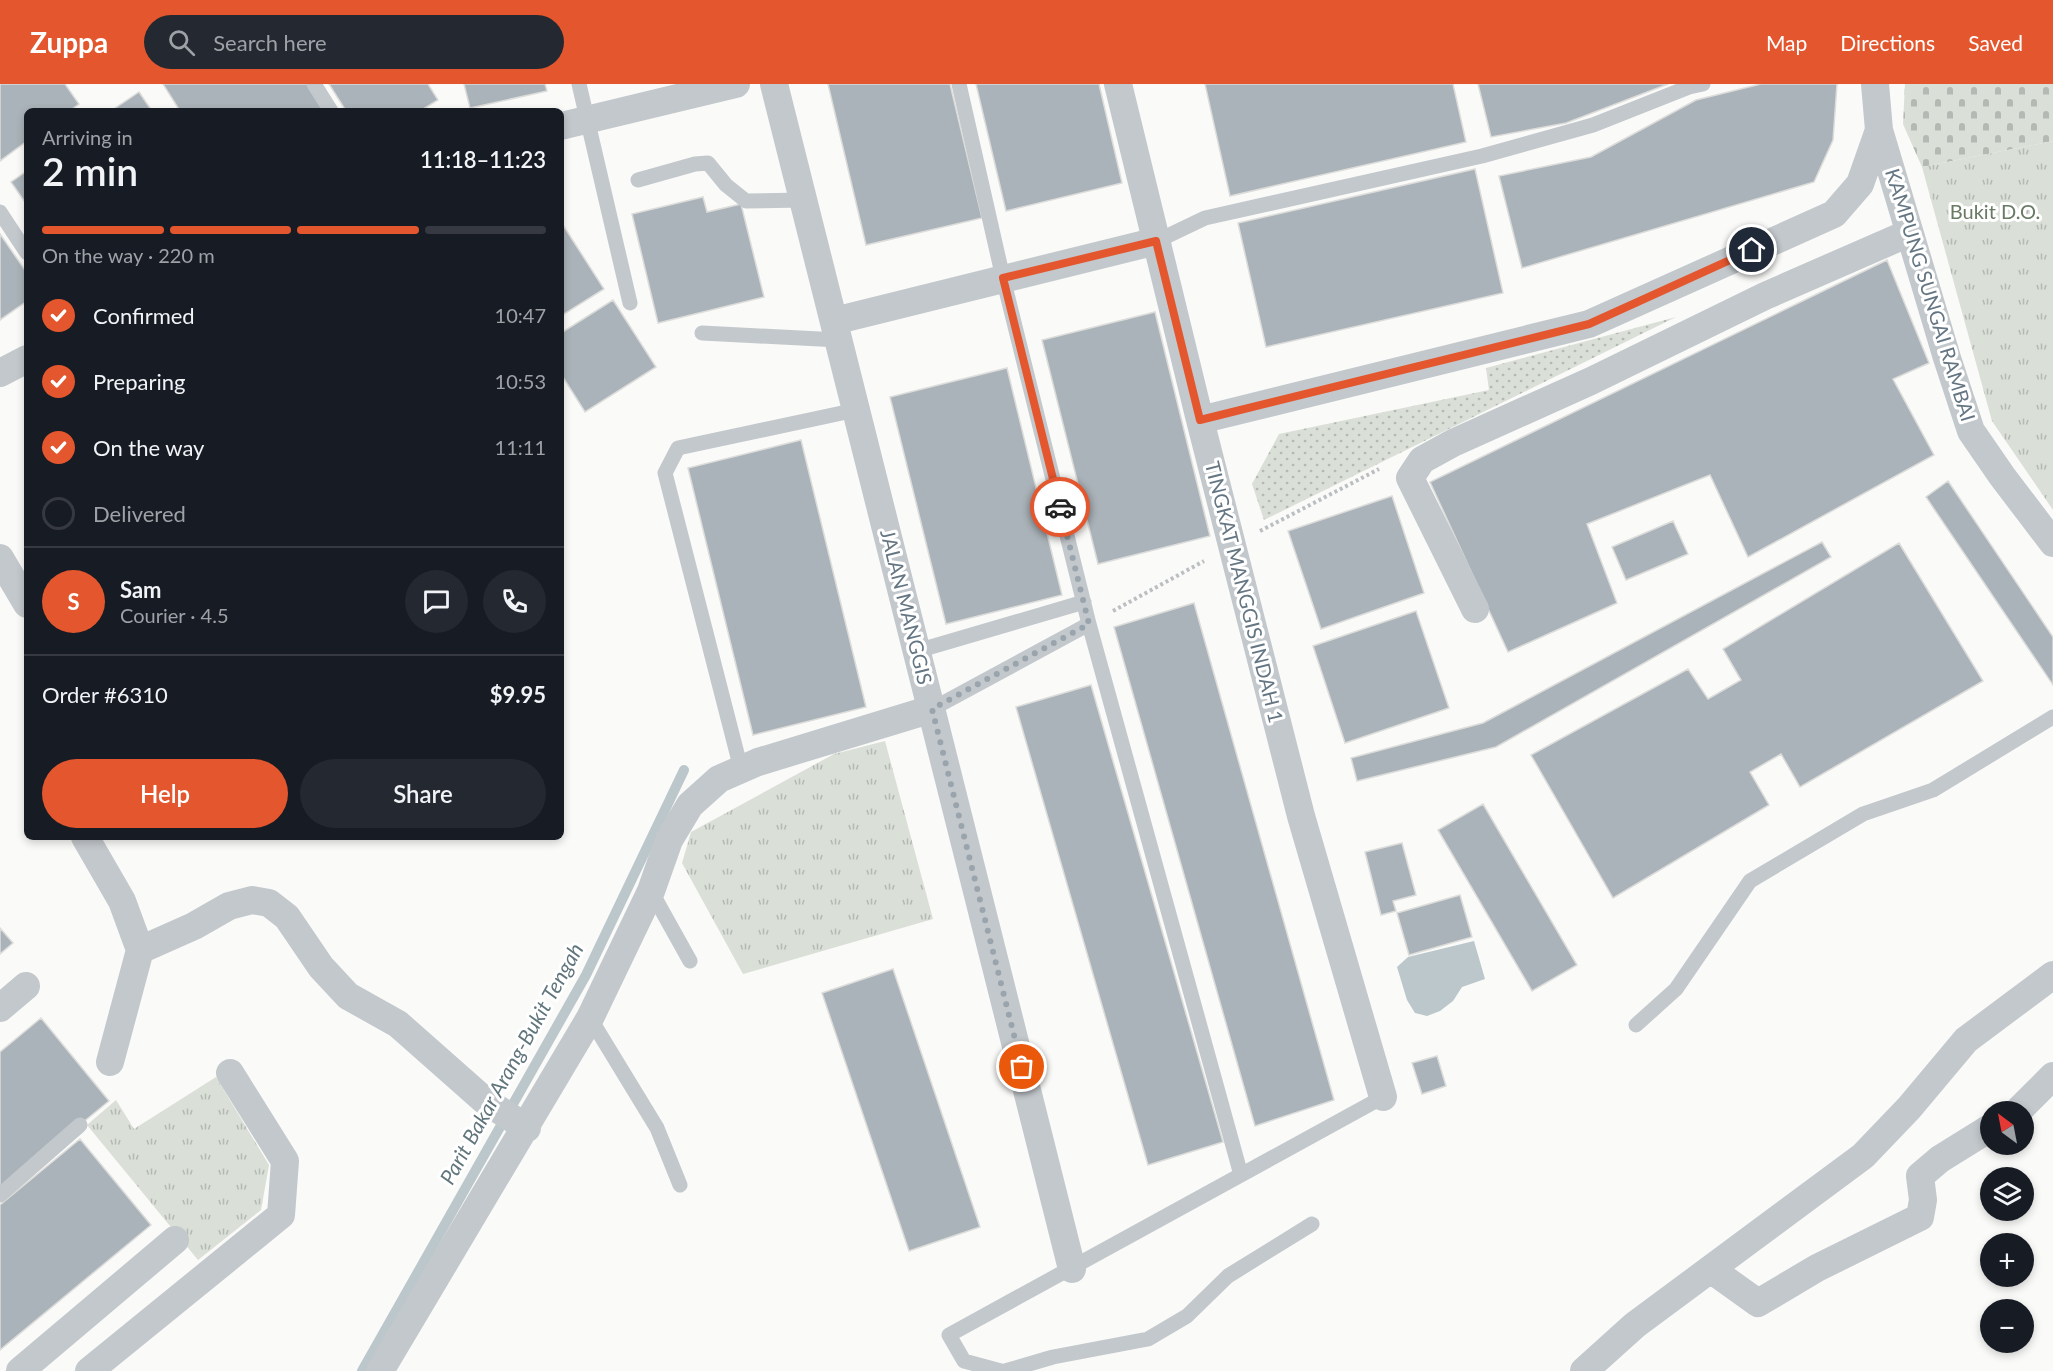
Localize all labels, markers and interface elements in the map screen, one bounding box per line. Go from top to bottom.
search box [144,15,564,69]
text: Zuppa [30,25,108,59]
icon: search [165,26,198,59]
text: Search here [213,29,327,56]
text: Map [1766,30,1807,55]
text: Directions [1840,30,1935,55]
text: Saved [1968,30,2023,55]
text: Arriving in [42,125,133,149]
text: 11:18–11:23 [420,146,546,173]
text: 2 min [42,148,138,194]
street label: KAMPUNG SUNGAI RAMBAI [1881,165,1981,424]
park label: Bukit D.O. [1950,199,2040,223]
pin [1726,224,1777,275]
icon: home [1735,233,1768,266]
text: On the way · 220 m [42,243,215,267]
icon: check [42,299,75,332]
text: Confirmed [93,302,195,329]
text: 10:47 [495,303,546,327]
icon: check [42,365,75,398]
text: Preparing [93,368,185,395]
text: 10:53 [495,369,546,393]
icon: check [42,431,75,464]
text: On the way [93,434,204,461]
text: 11:11 [495,435,546,459]
street label: TINGKAT MANGGIS INDAH 1 [1201,459,1289,725]
courier [1030,477,1090,537]
icon: car [1044,491,1077,524]
text: Delivered [93,500,186,527]
street label: JALAN MANGGIS [876,527,938,687]
button: chat [405,570,468,633]
button: phone [483,570,546,633]
text: Sam [120,576,162,603]
text: S [67,588,80,615]
text: Courier · 4.5 [120,603,229,627]
text: Order #6310 [42,681,168,708]
text: $9.95 [490,681,546,708]
button: Help [42,759,288,828]
button: Share [300,759,546,828]
water label: Parit Bakar Arang-Bukit Tengah [434,938,588,1188]
pin [996,1041,1047,1092]
icon: bag [1005,1050,1038,1083]
north arrow [1980,1101,2034,1155]
map controls [1980,1101,2034,1353]
button: layers [1980,1167,2034,1221]
button: + [1980,1233,2034,1287]
button: − [1980,1299,2034,1353]

